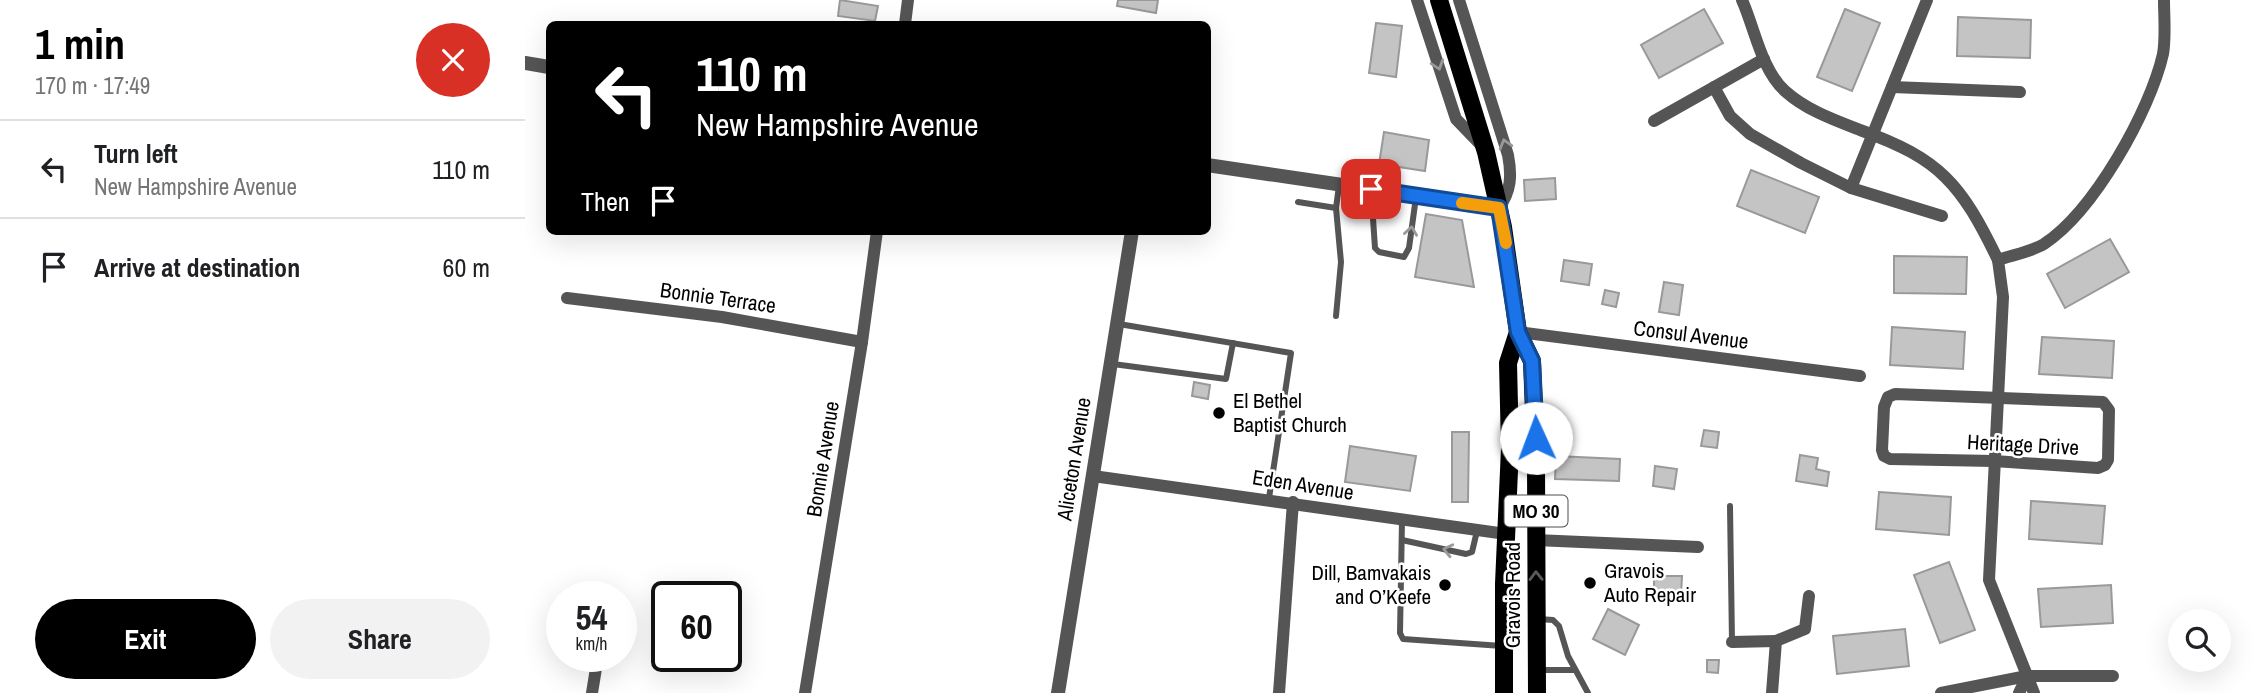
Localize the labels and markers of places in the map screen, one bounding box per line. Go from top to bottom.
pin [1341,159,1401,219]
place label: El Bethel Baptist Church [1233,386,1347,439]
marker: El Bethel Baptist Church [1211,405,1227,421]
place label: Gravois Auto Repair [1603,556,1696,609]
place label: Dill, Bamvakais and O’Keefe [1311,558,1431,611]
marker: Gravois Auto Repair [1582,575,1598,591]
marker: Dill, Bamvakais and O’Keefe [1437,577,1453,593]

